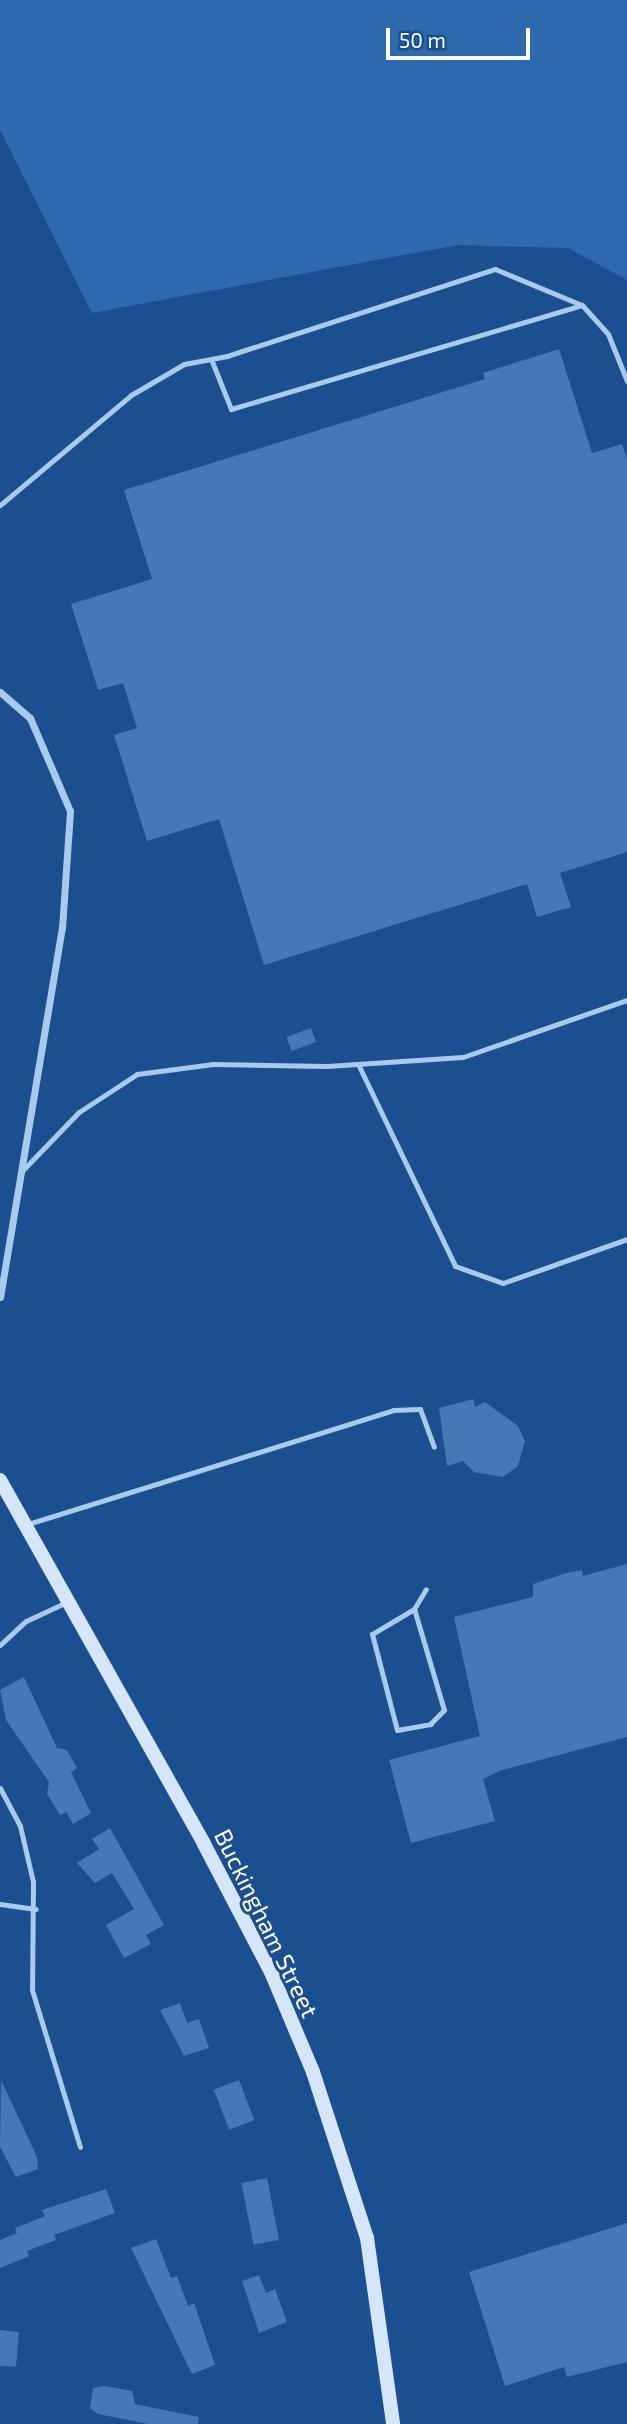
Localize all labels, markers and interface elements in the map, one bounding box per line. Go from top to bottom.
scale bar [389,14,532,58]
text: 50 m [399,27,446,52]
street label: Buckingham Street [209,1824,325,2022]

